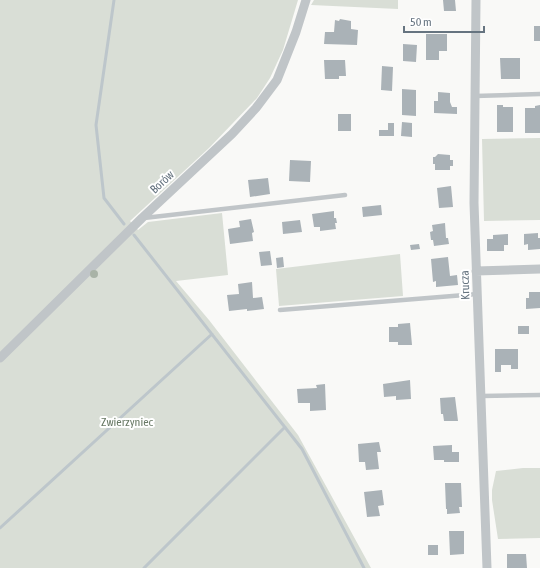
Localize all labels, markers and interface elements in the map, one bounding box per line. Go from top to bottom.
scale bar [404,8,484,34]
text: 50 m [410,15,432,29]
street label: Borów [147,167,177,197]
street label: Krucza [457,270,473,300]
park label: Zwierzyniec [101,415,154,429]

